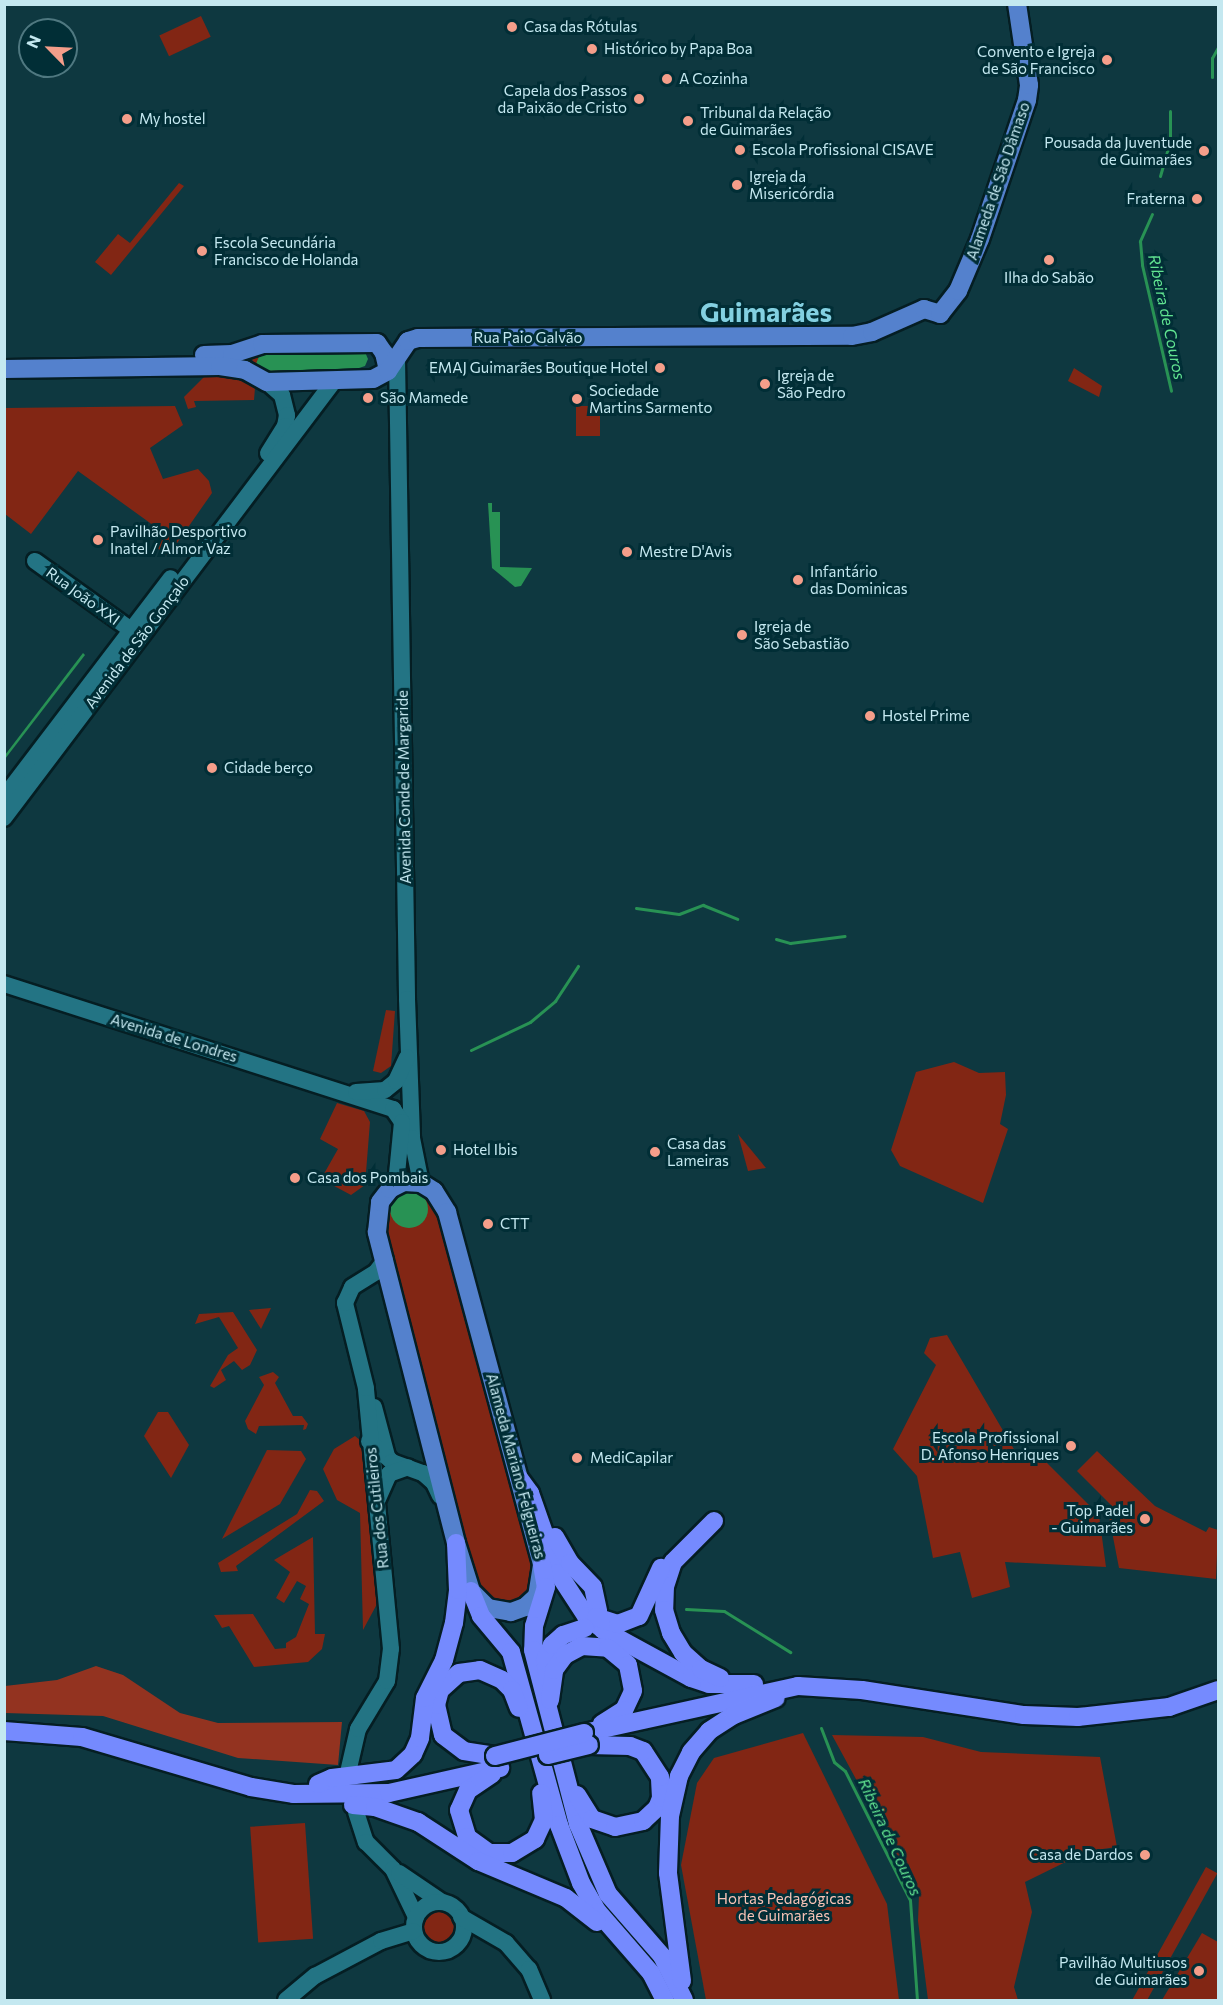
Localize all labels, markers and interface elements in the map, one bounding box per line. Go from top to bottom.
north arrow [18,18,78,78]
place label: Casa das Rótulas [524,18,637,36]
marker: Casa das Rótulas [505,20,519,34]
text: N [22,32,44,51]
place label: Histórico by Papa Boa [604,40,753,58]
marker: Histórico by Papa Boa [585,42,599,56]
place label: Convento e Igreja de São Francisco [977,42,1095,77]
marker: Convento e Igreja de São Francisco [1100,53,1114,67]
place label: A Cozinha [679,70,748,88]
marker: A Cozinha [660,72,674,86]
place label: Capela dos Passos da Paixão de Cristo [498,81,627,116]
marker: Capela dos Passos da Paixão de Cristo [632,92,646,106]
street label: Alameda de São Dâmaso [963,100,1033,262]
place label: Tribunal da Relação de Guimarães [700,103,831,138]
place label: My hostel [139,110,205,128]
marker: My hostel [120,112,134,126]
marker: Tribunal da Relação de Guimarães [681,114,695,128]
place label: Pousada da Juventude de Guimarães [1044,133,1192,168]
place label: Escola Profissional CISAVE [752,141,934,159]
marker: Escola Profissional CISAVE [733,143,747,157]
marker: Pousada da Juventude de Guimarães [1197,144,1211,158]
place label: Igreja da Misericórdia [749,167,834,202]
marker: Igreja da Misericórdia [730,178,744,192]
place label: Fraterna [1127,190,1185,208]
marker: Fraterna [1190,192,1204,206]
place label: Escola Secundária Francisco de Holanda [214,233,358,268]
marker: Escola Secundária Francisco de Holanda [195,244,209,258]
marker: Ilha do Sabão [1042,253,1056,267]
water label: Ribeira de Couros [1144,253,1190,381]
place label: Ilha do Sabão [1004,269,1094,287]
district label: Guimarães [700,296,832,328]
street label: Rua Paio Galvão [474,329,582,347]
place label: EMAJ Guimarães Boutique Hotel [429,359,648,377]
marker: EMAJ Guimarães Boutique Hotel [653,361,667,375]
place label: Igreja de São Pedro [777,366,846,401]
marker: Igreja de São Pedro [758,377,772,391]
place label: Sociedade Martins Sarmento [589,381,713,416]
place label: São Mamede [380,389,468,407]
marker: São Mamede [361,391,375,405]
marker: Sociedade Martins Sarmento [570,392,584,406]
place label: Pavilhão Desportivo Inatel / Almor Vaz [110,522,247,557]
marker: Pavilhão Desportivo Inatel / Almor Vaz [91,533,105,547]
place label: Mestre D'Avis [639,543,732,561]
marker: Mestre D'Avis [620,545,634,559]
place label: Infantário das Dominicas [810,562,908,597]
street label: Rua João XXI [43,563,123,629]
street label: Avenida de São Gonçalo [81,572,193,712]
marker: Infantário das Dominicas [791,573,805,587]
place label: Igreja de São Sebastião [754,617,849,652]
marker: Igreja de São Sebastião [735,628,749,642]
street label: Avenida Conde de Margaride [393,690,415,884]
place label: Hostel Prime [882,707,970,725]
marker: Hostel Prime [863,709,877,723]
place label: Cidade berço [224,759,313,777]
marker: Cidade berço [205,761,219,775]
street label: Avenida de Londres [108,1010,240,1066]
place label: Casa das Lameiras [667,1134,729,1169]
place label: Hotel Ibis [453,1141,517,1159]
marker: Hotel Ibis [434,1143,448,1157]
marker: Casa das Lameiras [648,1145,662,1159]
place label: Casa dos Pombais [307,1169,428,1187]
marker: Casa dos Pombais [288,1171,302,1185]
place label: CTT [500,1215,530,1233]
marker: CTT [481,1217,495,1231]
street label: Alameda Mariano Felgueiras [483,1371,549,1561]
place label: Escola Profissional D. Afonso Henriques [921,1428,1059,1463]
marker: Escola Profissional D. Afonso Henriques [1064,1439,1078,1453]
street label: Rua dos Cutileiros [362,1446,392,1570]
marker: MediCapilar [568,1449,586,1467]
place label: MediCapilar [590,1449,673,1467]
place label: Top Padel - Guimarães [1051,1501,1133,1536]
marker: Top Padel - Guimarães [1138,1512,1152,1526]
water label: Ribeira de Couros [854,1775,926,1899]
place label: Casa de Dardos [1029,1846,1133,1864]
marker: Casa de Dardos [1138,1848,1152,1862]
park label: Hortas Pedagógicas de Guimarães [717,1889,851,1924]
place label: Pavilhão Multiusos de Guimarães [1059,1953,1187,1988]
marker: Pavilhão Multiusos de Guimarães [1192,1964,1206,1978]

